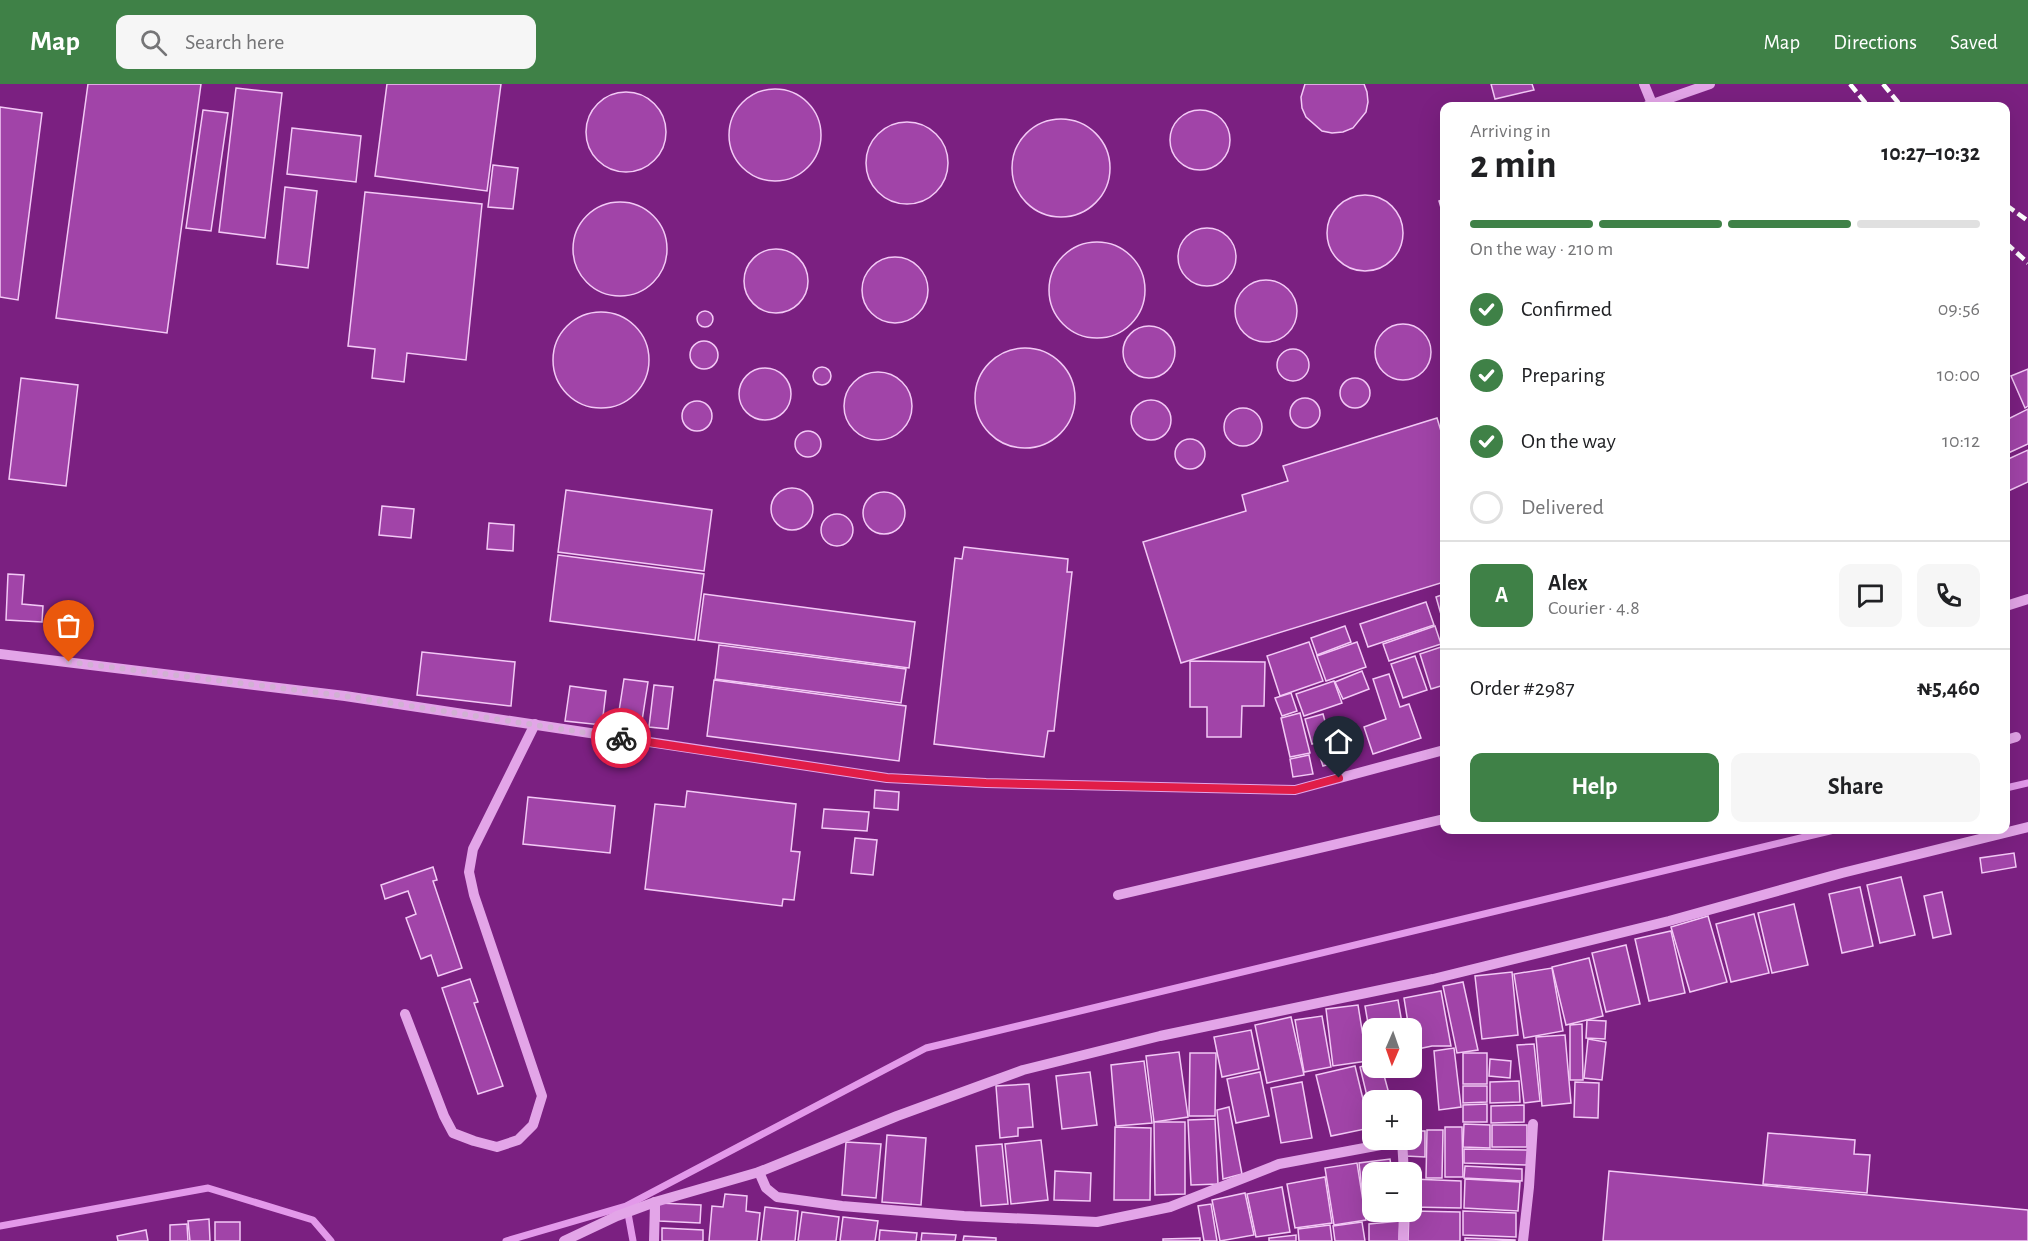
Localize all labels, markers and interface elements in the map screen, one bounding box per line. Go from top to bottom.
search box [116,15,536,69]
icon: search [137,26,170,59]
text: Map [30,28,80,56]
text: Search here [185,31,284,53]
text: Map [1764,32,1800,53]
text: Directions [1833,32,1917,53]
text: Saved [1950,32,1998,53]
text: Arriving in [1470,121,1551,141]
text: 10:27–10:32 [1881,142,1980,164]
text: 2 min [1470,146,1557,185]
text: On the way · 210 m [1470,239,1613,259]
icon: check [1470,293,1503,326]
text: Confirmed [1521,298,1612,320]
text: 09:56 [1938,299,1980,319]
icon: check [1470,359,1503,392]
text: Preparing [1521,364,1605,386]
text: 10:00 [1937,365,1980,385]
icon: check [1470,425,1503,458]
text: On the way [1521,430,1616,452]
text: 10:12 [1942,431,1980,451]
text: Delivered [1521,496,1604,518]
button: chat [1839,564,1902,627]
button: phone [1917,564,1980,627]
text: Alex [1548,572,1588,594]
text: A [1495,584,1508,606]
text: Courier · 4.8 [1548,598,1640,618]
pin [43,600,94,662]
icon: bag [52,609,85,642]
text: Order #2987 [1470,677,1575,699]
text: ₦5,460 [1917,677,1980,699]
courier [591,708,651,768]
pin [1313,716,1364,778]
icon: bike [605,722,638,755]
icon: home [1322,725,1355,758]
button: Help [1470,753,1719,822]
button: Share [1731,753,1980,822]
north arrow [1362,1018,1422,1078]
map controls [1362,1018,1422,1222]
button: + [1362,1090,1422,1150]
button: − [1362,1162,1422,1222]

